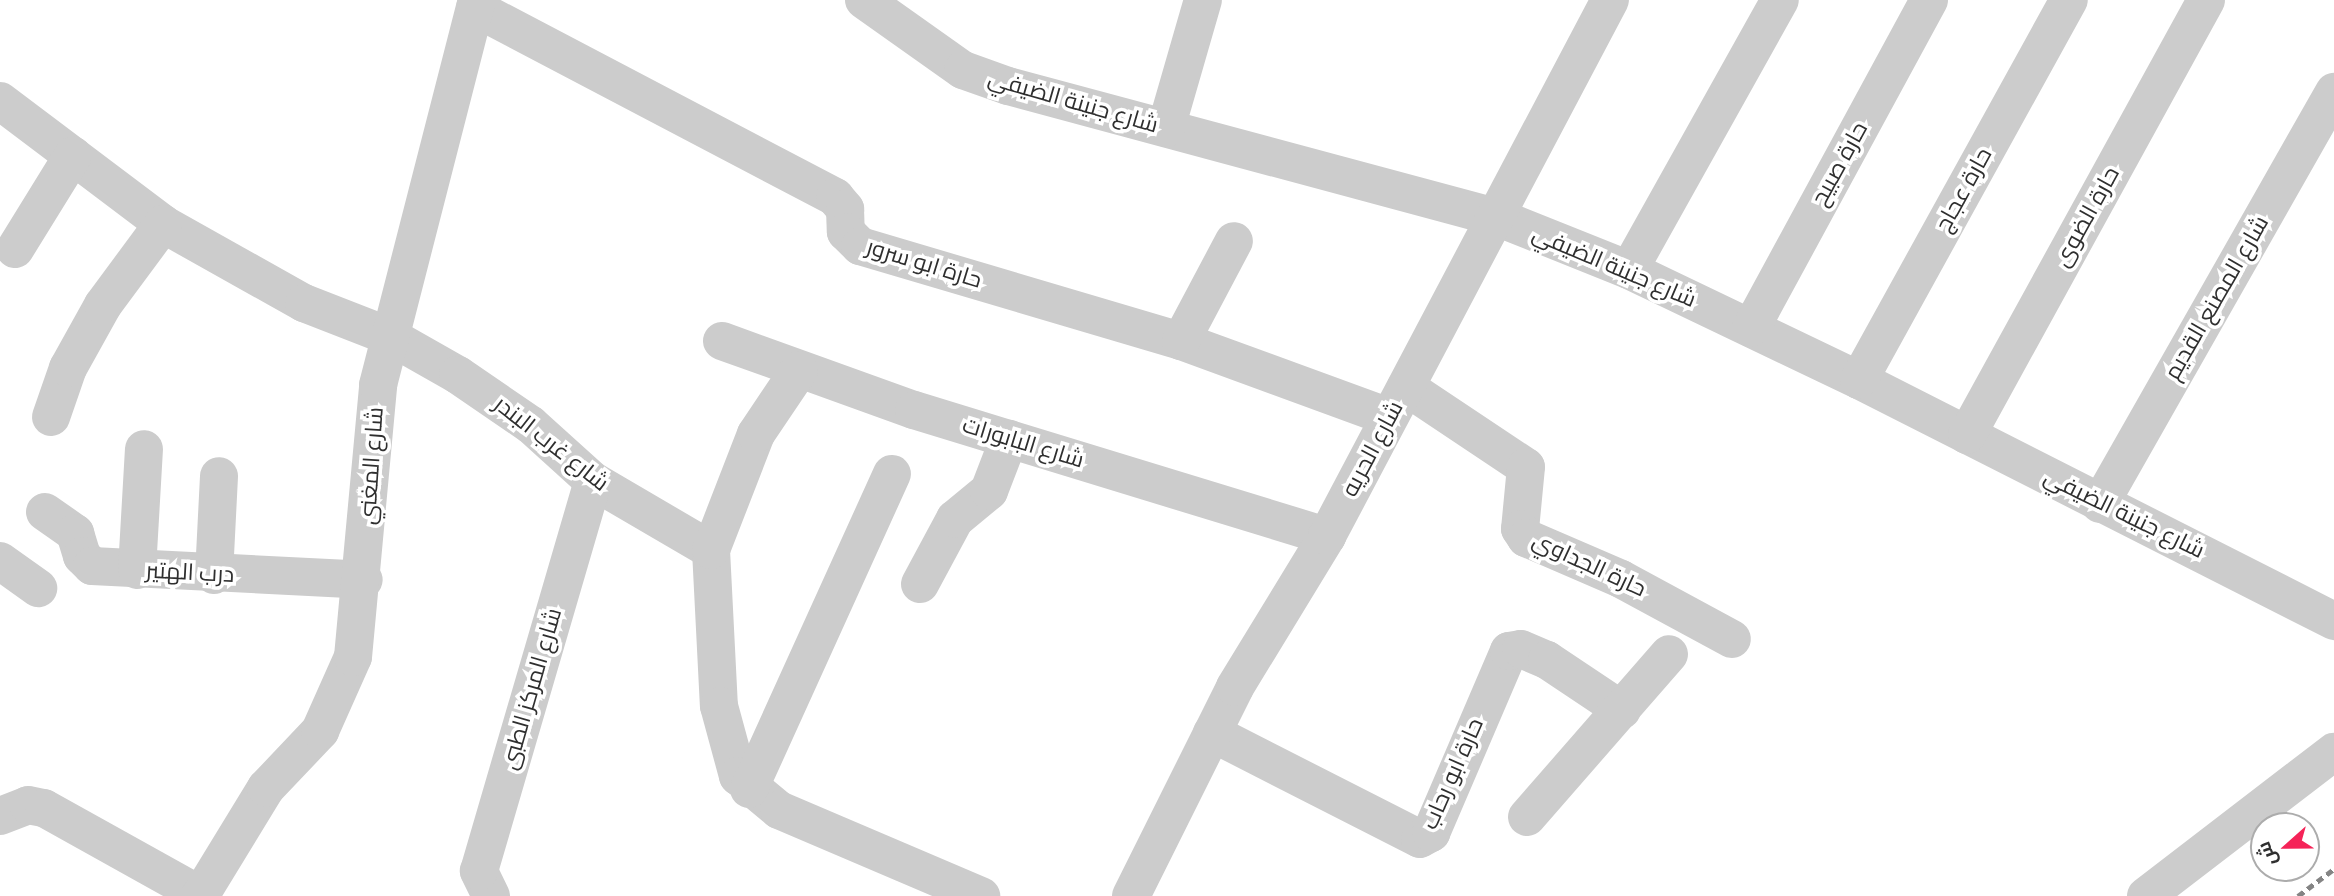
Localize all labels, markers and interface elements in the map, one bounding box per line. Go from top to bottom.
street label: شارع جنينة الضيفي [985,65,1161,139]
street label: حارة صبيح [1806,117,1874,211]
street label: حارة عجاج [1930,143,1998,237]
street label: حارة الضوى [2048,162,2126,272]
street label: شارع المصنع القديم [2159,211,2275,385]
street label: شارع جنينة الضيفي [1528,220,1700,314]
street label: حارة ابو سرور [863,233,985,295]
street label: شارع غرب البندر [488,391,614,497]
street label: شارع الحريه [1336,396,1410,502]
street label: شارع المغني [354,406,390,526]
street label: شارع البابورات [959,411,1087,475]
street label: شارع جنينة الضيفي [2039,463,2209,565]
street label: حارة الجداوي [1528,527,1650,603]
street label: درب الهتير [145,557,235,589]
street label: شارع المركز الطبى [496,605,568,773]
street label: حارة ابو رحاب [1416,714,1490,834]
north arrow [2250,812,2320,882]
text: ش [2252,838,2282,870]

